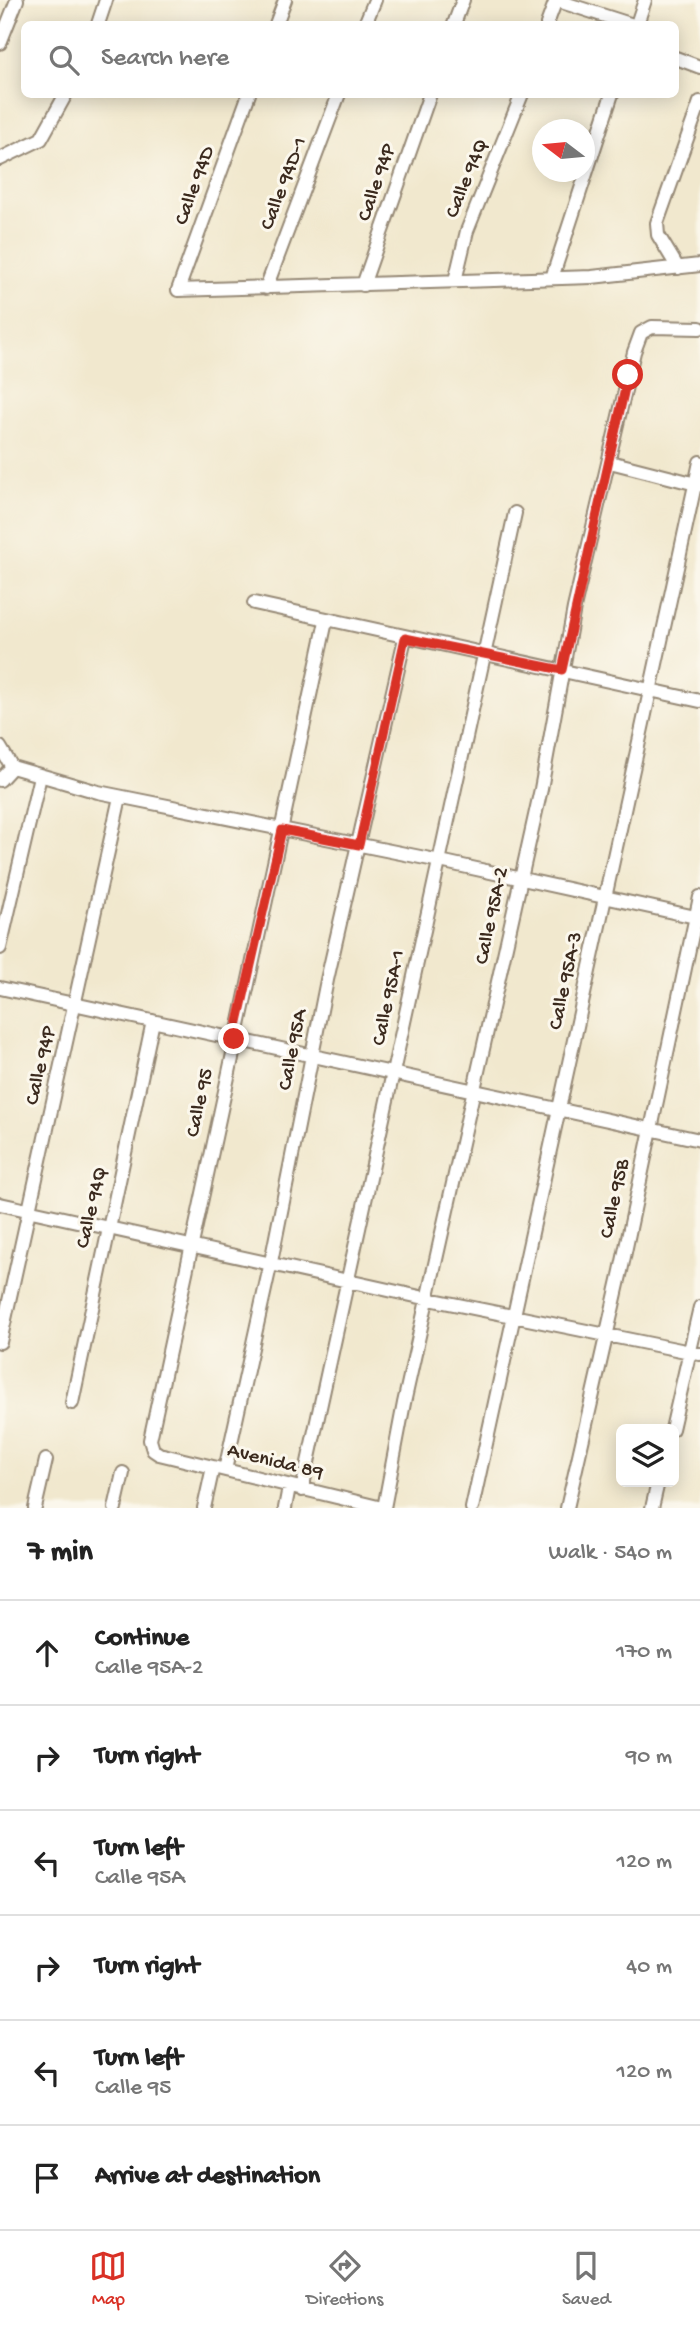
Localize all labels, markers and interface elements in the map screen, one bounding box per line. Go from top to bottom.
search box [21,21,679,98]
icon: search [45,41,83,79]
text: Search here [101,44,229,75]
north arrow [532,119,595,182]
street label: Calle 94D-1 [256,134,314,234]
street label: Calle 94Q [441,136,495,222]
street label: Calle 94P [353,141,403,225]
street label: Calle 94D [170,143,222,229]
route start [612,359,643,390]
street label: Calle 95A-2 [470,865,516,967]
street label: Calle 95A-3 [544,930,590,1032]
street label: Calle 95A-1 [368,948,412,1048]
street label: Calle 95A [274,1006,314,1093]
route end [218,1023,249,1054]
street label: Calle 94P [21,1024,63,1108]
street label: Calle 95 [182,1066,220,1140]
street label: Calle 95B [595,1156,637,1241]
street label: Calle 94Q [72,1165,114,1251]
map controls [616,1424,679,1487]
button: layers [616,1424,679,1487]
street label: Avenida 89 [224,1439,326,1487]
text: 7 min [28,1536,93,1571]
text: Walk · 540 m [548,1540,672,1567]
text: Continue [95,1624,189,1655]
icon: ahead [28,1634,66,1672]
text: 170 m [616,1639,672,1666]
text: Calle 95A-2 [95,1655,203,1682]
icon: right [28,1739,66,1777]
text: Turn right [95,1742,199,1773]
text: 90 m [626,1744,672,1771]
text: Turn left [95,1834,183,1865]
icon: left [28,1844,66,1882]
text: 120 m [617,1849,672,1876]
text: Calle 95A [95,1865,185,1892]
icon: right [28,1949,66,1987]
text: Turn right [95,1952,199,1983]
text: 40 m [626,1954,672,1981]
text: Turn left [95,2044,183,2075]
icon: left [28,2054,66,2092]
text: 120 m [617,2059,672,2086]
text: Calle 95 [95,2075,171,2102]
icon: arrive [28,2159,66,2197]
text: Arrive at destination [95,2162,320,2193]
tab: Map [89,2247,127,2312]
tab: Directions [306,2247,383,2312]
tab: Saved [562,2247,611,2312]

